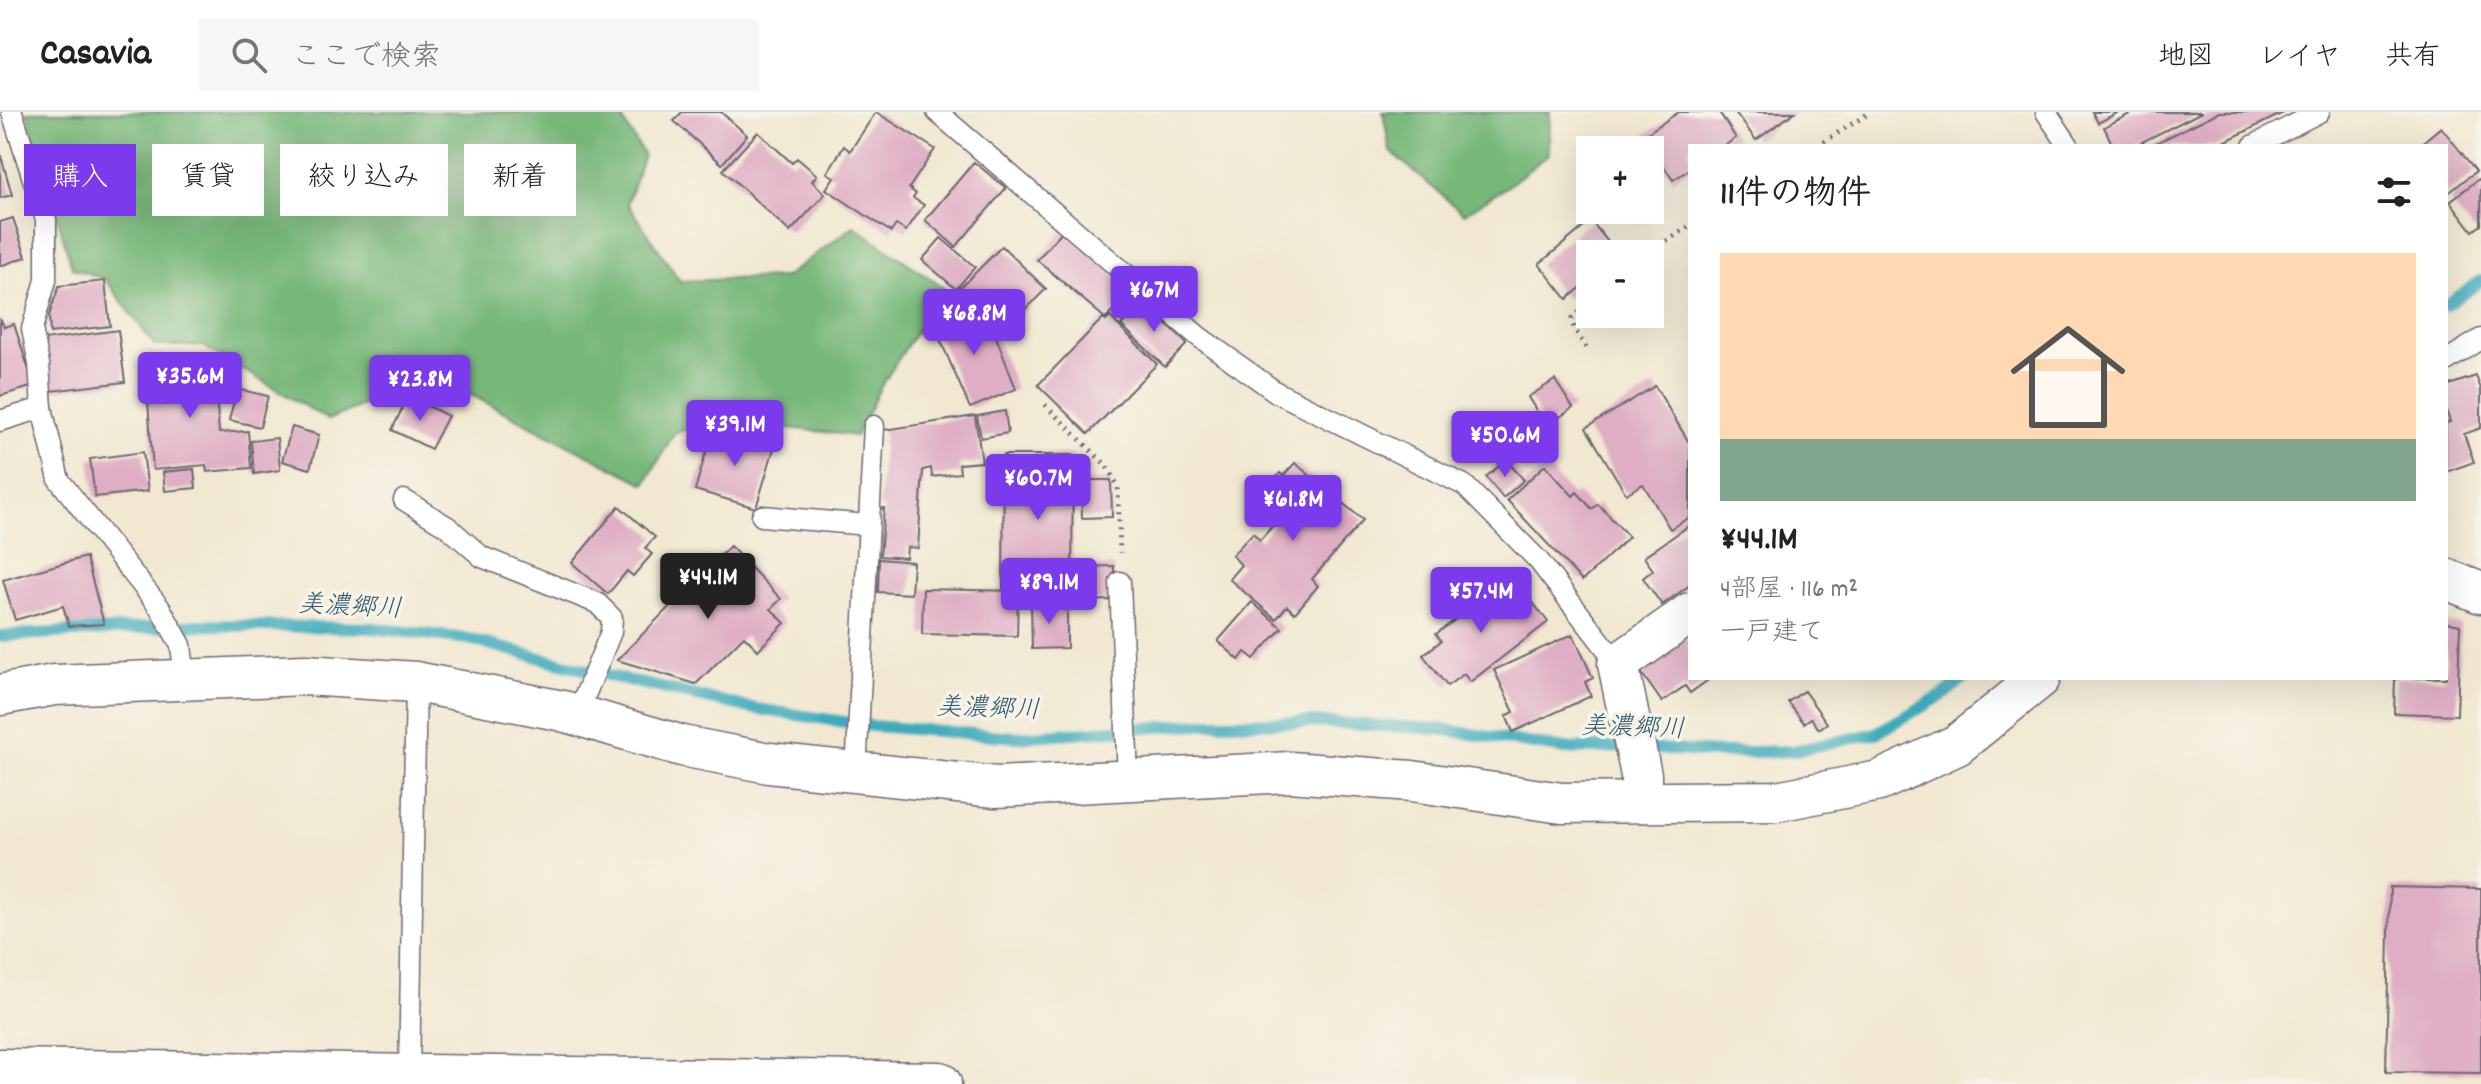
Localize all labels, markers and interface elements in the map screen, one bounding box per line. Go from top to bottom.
search box [199,19,759,91]
text: Casavia [40,28,151,83]
icon: search [227,33,271,77]
text: ここで検索 [291,38,441,81]
text: 地図 [2158,39,2214,79]
text: レイヤ [2258,39,2341,79]
text: 共有 [2385,39,2441,79]
map controls [1576,136,1664,328]
button: + [1576,136,1664,224]
chip: 購入 [24,144,136,216]
chip: 賃貸 [152,144,264,216]
chip: 絞り込み [280,144,448,216]
chip: 新着 [464,144,576,216]
icon: filters [2372,170,2416,214]
text: 11件の物件 [1720,172,1871,221]
button: − [1576,240,1664,328]
pin: ¥67M [1107,266,1201,334]
text: ¥67M [1129,273,1179,310]
pin: ¥68.8M [909,289,1039,357]
text: ¥68.8M [941,296,1007,333]
icon: home [1996,305,2140,449]
pin: ¥35.6M [125,352,255,420]
pin: ¥23.8M [355,355,485,423]
text: ¥35.6M [156,359,224,396]
text: ¥23.8M [387,362,453,399]
pin: ¥39.1M [670,400,800,468]
text: ¥39.1M [704,407,766,444]
pin: ¥50.6M [1440,411,1570,479]
text: ¥50.6M [1469,418,1541,455]
pin: ¥60.7M [973,454,1103,522]
text: ¥60.7M [1003,461,1073,498]
pin: ¥61.8M [1228,475,1358,543]
text: ¥61.8M [1263,482,1324,519]
text: ¥44.1M [1720,517,1798,566]
pin: ¥44.1M [643,553,773,621]
pin: ¥89.1M [984,558,1114,626]
text: ¥44.1M [678,560,738,597]
text: ¥89.1M [1019,565,1079,602]
pin: ¥57.4M [1416,567,1546,635]
text: 4部屋 · 116 m² [1720,572,1858,609]
text: ¥57.4M [1449,574,1513,611]
water label: 美濃郷川 [297,587,403,629]
text: 一戸建て [1720,615,1824,652]
water label: 美濃郷川 [935,690,1041,730]
water label: 美濃郷川 [1580,709,1686,749]

